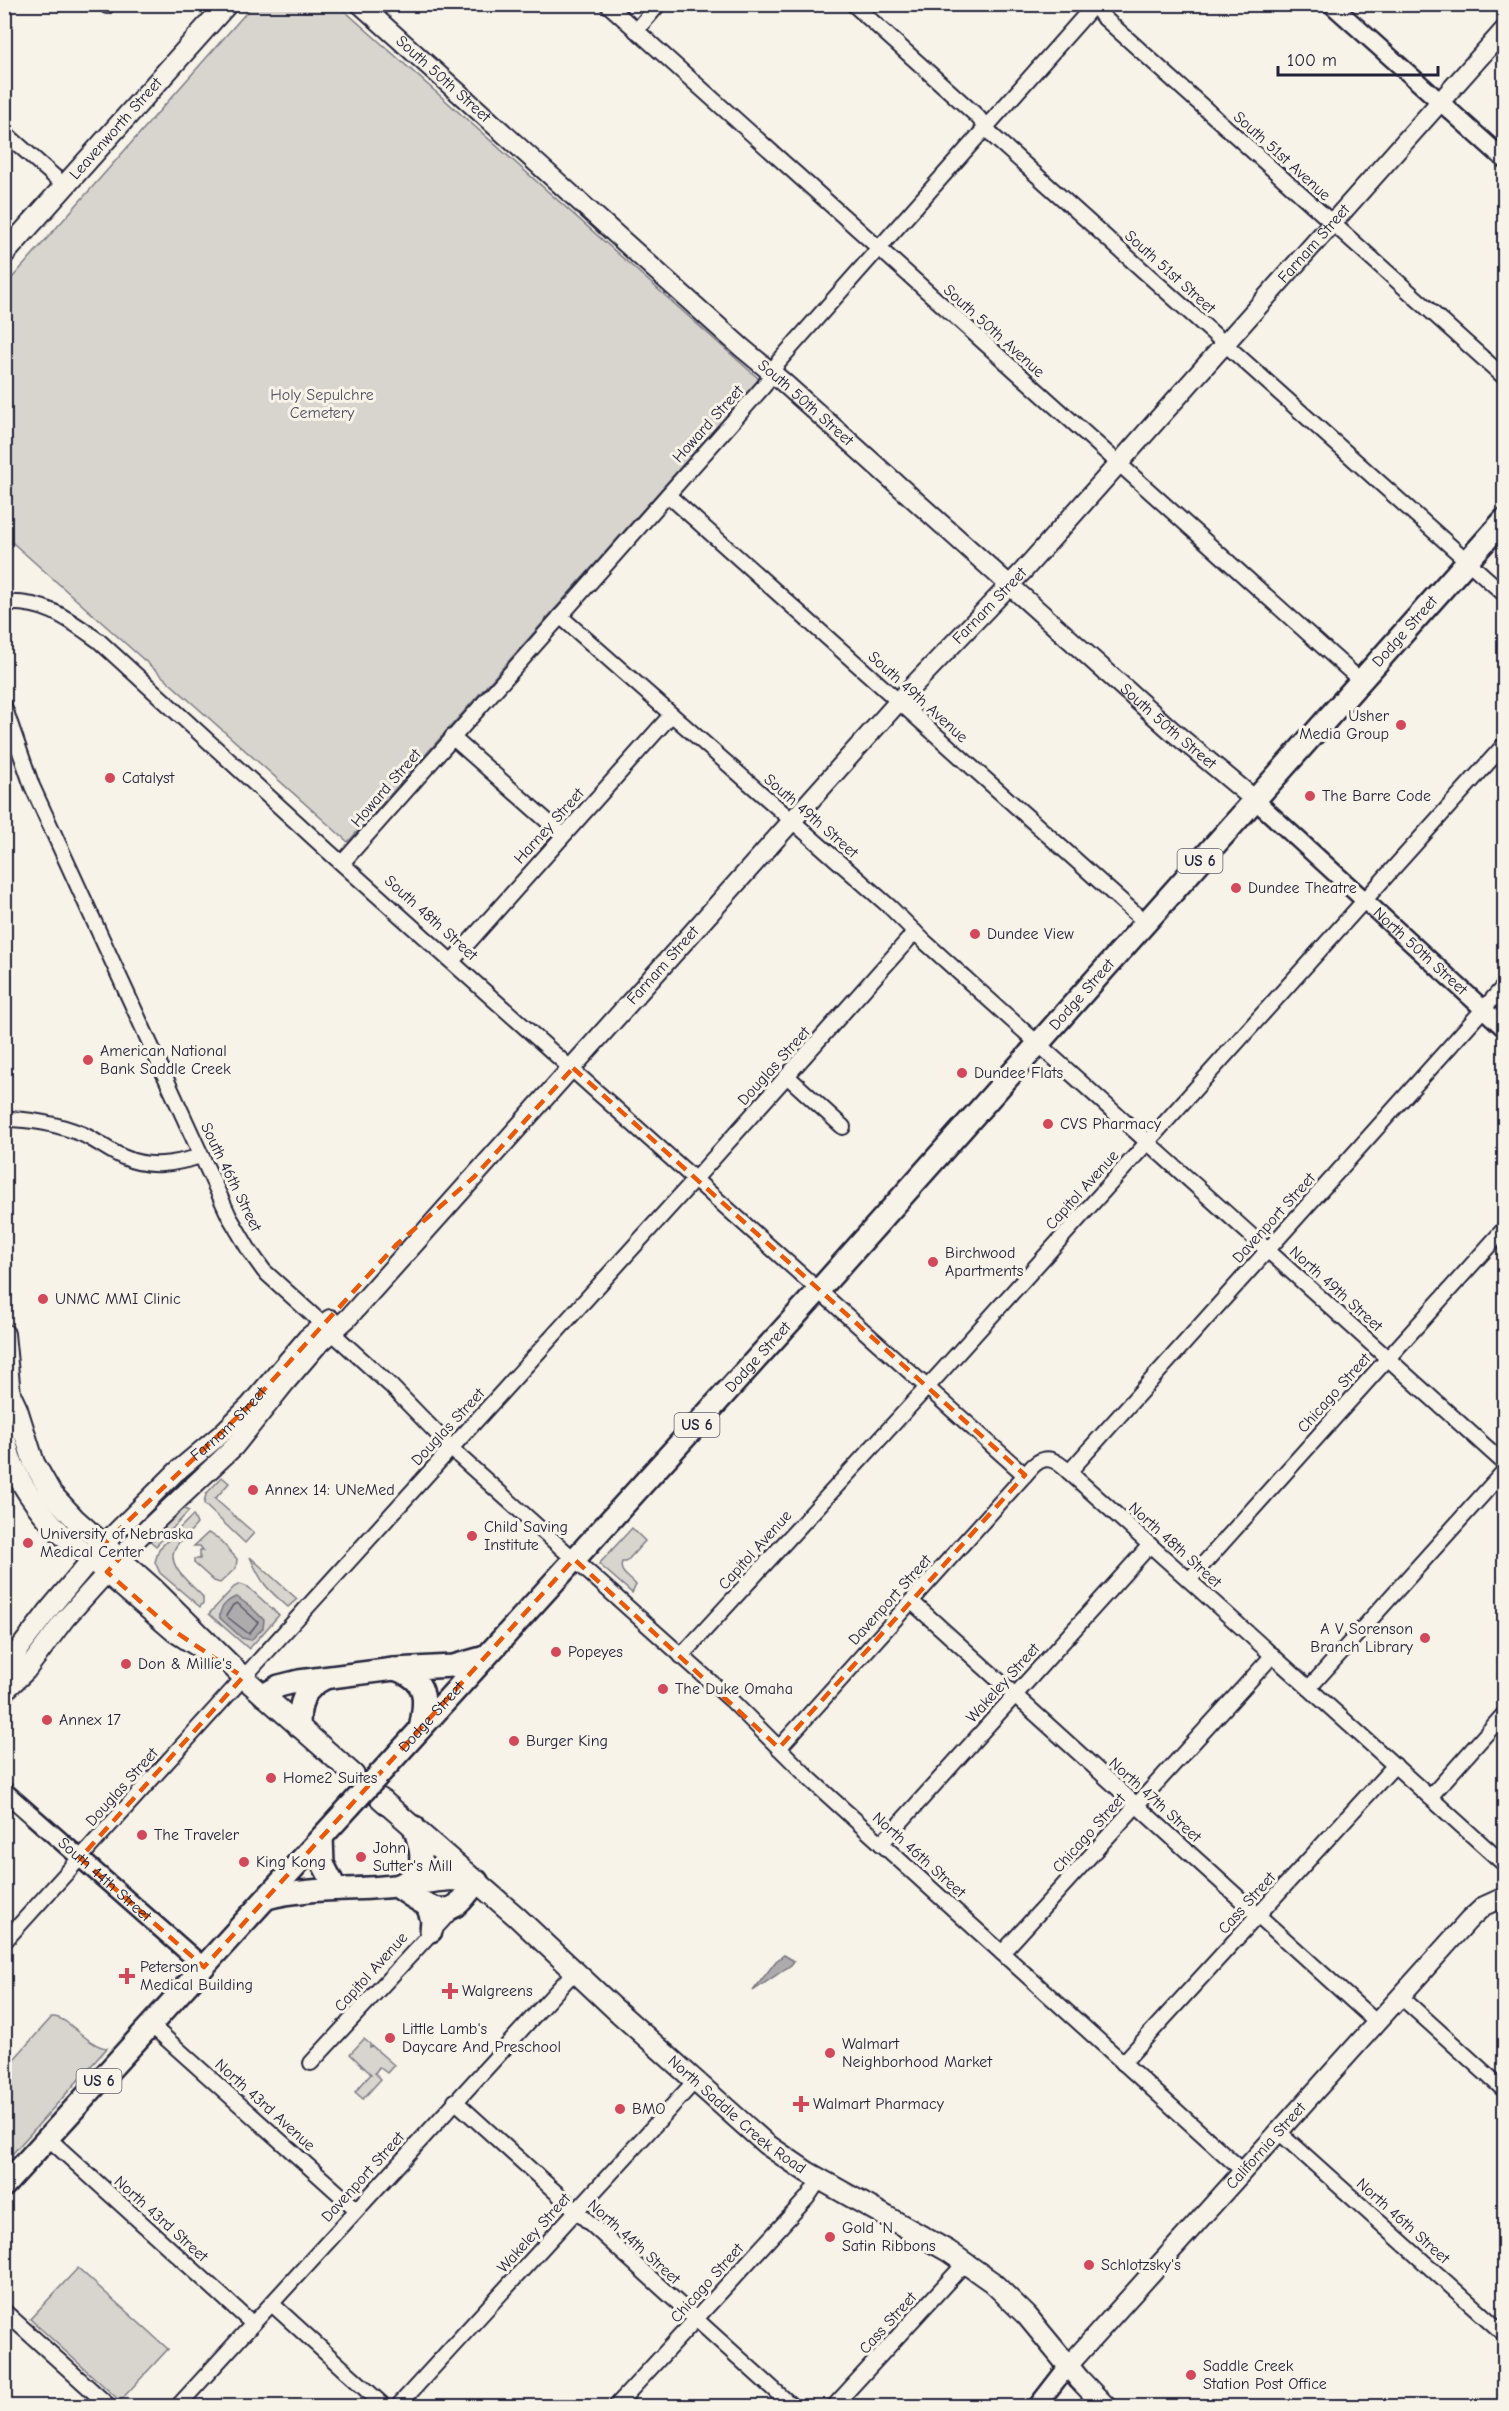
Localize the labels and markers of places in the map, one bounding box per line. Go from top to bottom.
place label: Usher Media Group [1299,707,1390,743]
marker: Usher Media Group [1394,718,1408,732]
place label: Catalyst [122,769,175,787]
marker: Catalyst [103,771,117,785]
place label: The Barre Code [1322,787,1431,805]
marker: The Barre Code [1303,789,1317,803]
place label: Dundee Theatre [1248,879,1357,897]
marker: Dundee Theatre [1229,881,1243,895]
place label: Dundee View [987,925,1074,943]
marker: Dundee View [968,927,982,941]
place label: American National Bank Saddle Creek [100,1042,231,1078]
marker: American National Bank Saddle Creek [81,1053,95,1067]
place label: Dundee Flats [974,1064,1064,1082]
marker: Dundee Flats [955,1066,969,1080]
place label: CVS Pharmacy [1060,1115,1162,1133]
marker: CVS Pharmacy [1041,1117,1055,1131]
place label: Birchwood Apartments [945,1244,1024,1280]
marker: Birchwood Apartments [926,1255,940,1269]
place label: UNMC MMI Clinic [55,1290,181,1308]
marker: UNMC MMI Clinic [36,1292,50,1306]
place label: Annex 14: UNeMed [265,1481,395,1499]
marker: Annex 14: UNeMed [246,1483,260,1497]
place label: Child Saving Institute [484,1518,568,1554]
place label: University of Nebraska Medical Center [40,1525,194,1561]
marker: Child Saving Institute [465,1529,479,1543]
marker: University of Nebraska Medical Center [21,1536,35,1550]
place label: A V Sorenson Branch Library [1310,1620,1414,1656]
marker: A V Sorenson Branch Library [1418,1631,1432,1645]
place label: Popeyes [568,1643,623,1661]
marker: Popeyes [549,1645,563,1659]
place label: Don & Millie's [138,1655,232,1673]
marker: Don & Millie's [119,1657,133,1671]
place label: The Duke Omaha [675,1680,793,1698]
marker: The Duke Omaha [656,1682,670,1696]
place label: Annex 17 [59,1711,121,1729]
marker: Annex 17 [40,1713,54,1727]
place label: Burger King [526,1732,608,1750]
marker: Burger King [507,1734,521,1748]
place label: Home2 Suites [283,1769,378,1787]
marker: Home2 Suites [264,1771,278,1785]
place label: The Traveler [154,1826,240,1844]
marker: The Traveler [135,1828,149,1842]
place label: John Sutter's Mill [373,1839,452,1875]
marker: John Sutter's Mill [354,1850,368,1864]
place label: King Kong [256,1853,326,1871]
marker: King Kong [237,1855,251,1869]
place label: Peterson Medical Building [140,1958,253,1994]
marker: Peterson Medical Building [118,1967,136,1985]
place label: Walgreens [462,1982,533,2000]
marker: Walgreens [443,1984,457,1998]
place label: Little Lamb's Daycare And Preschool [402,2020,561,2056]
marker: Little Lamb's Daycare And Preschool [383,2031,397,2045]
place label: Walmart Neighborhood Market [842,2035,992,2071]
marker: Walmart Neighborhood Market [823,2046,837,2060]
place label: Walmart Pharmacy [813,2095,945,2113]
marker: Walmart Pharmacy [794,2097,808,2111]
place label: BMO [632,2100,666,2118]
marker: BMO [613,2102,627,2116]
place label: Gold 'N Satin Ribbons [842,2219,936,2255]
marker: Gold 'N Satin Ribbons [823,2230,837,2244]
place label: Schlotzsky's [1101,2256,1181,2274]
marker: Schlotzsky's [1082,2258,1096,2272]
place label: Saddle Creek Station Post Office [1203,2357,1327,2393]
marker: Saddle Creek Station Post Office [1184,2368,1198,2382]

